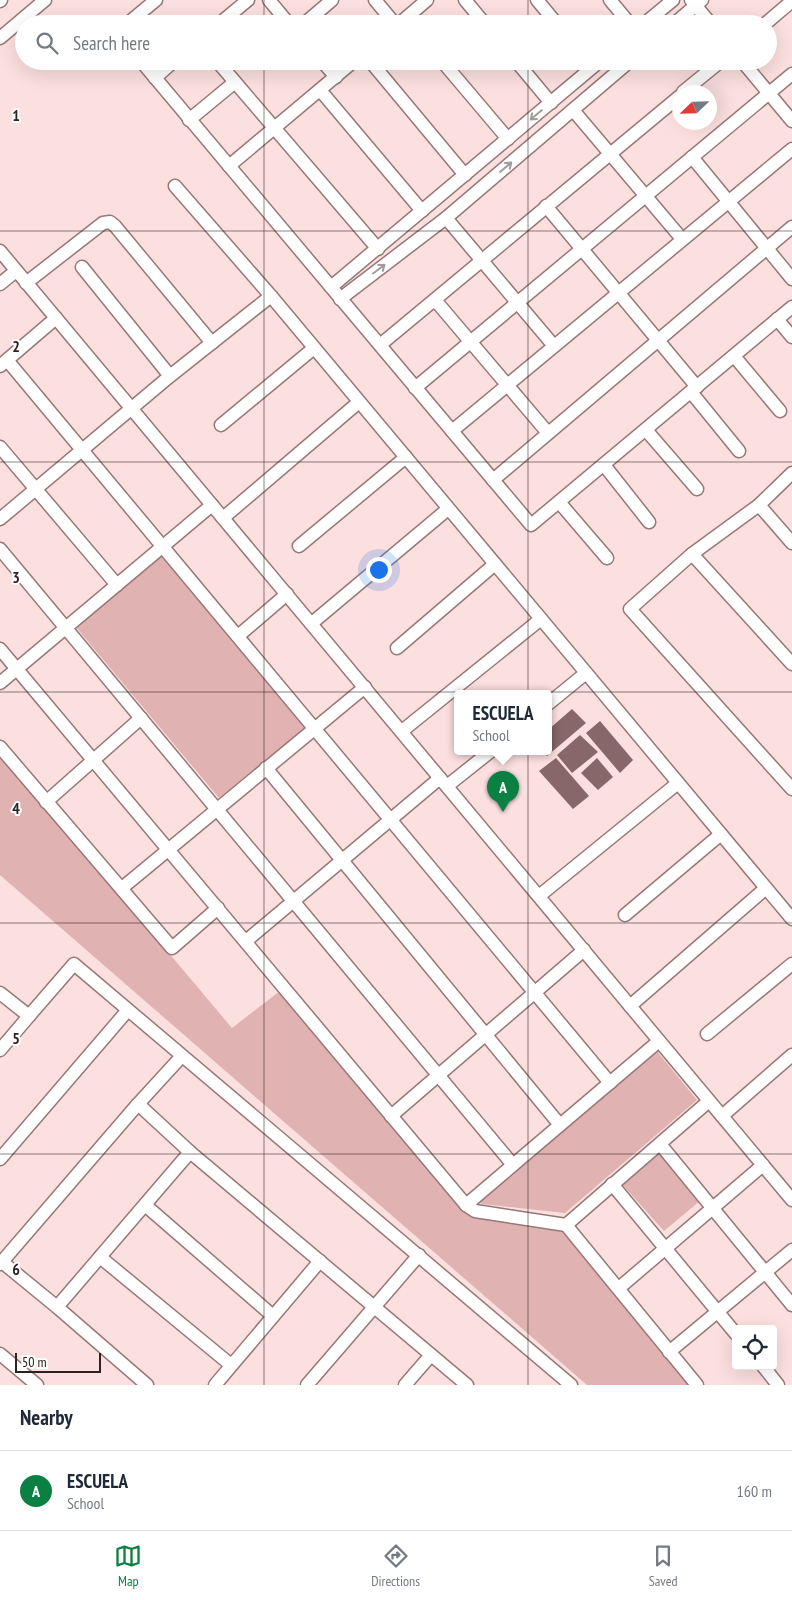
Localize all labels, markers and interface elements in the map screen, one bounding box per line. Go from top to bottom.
search box [15,15,777,70]
icon: search [33,29,61,57]
text: Search here [73,31,150,55]
north arrow [672,85,717,130]
text: 1 [12,105,20,125]
one-way arrow [530,110,543,121]
one-way arrow [499,162,512,173]
one-way arrow [372,264,386,274]
text: 2 [12,336,20,356]
your location [366,557,392,583]
text: 3 [12,567,20,587]
popup [454,690,552,755]
text: ESCUELA [473,701,533,725]
text: School [473,725,510,745]
pin: A [487,771,519,812]
text: 4 [12,798,20,818]
text: 5 [12,1028,20,1048]
text: 6 [12,1259,20,1279]
map controls [732,1325,777,1370]
button: locate [732,1325,777,1370]
scale bar [15,1350,101,1373]
text: 50 m [22,1353,47,1371]
text: Nearby [20,1404,73,1431]
text: ESCUELA [67,1469,128,1493]
text: A [32,1481,40,1501]
text: 160 m [737,1481,772,1501]
text: School [67,1493,104,1513]
tab: Map [114,1542,142,1590]
tab: Directions [371,1542,420,1590]
tab: Saved [649,1542,678,1590]

